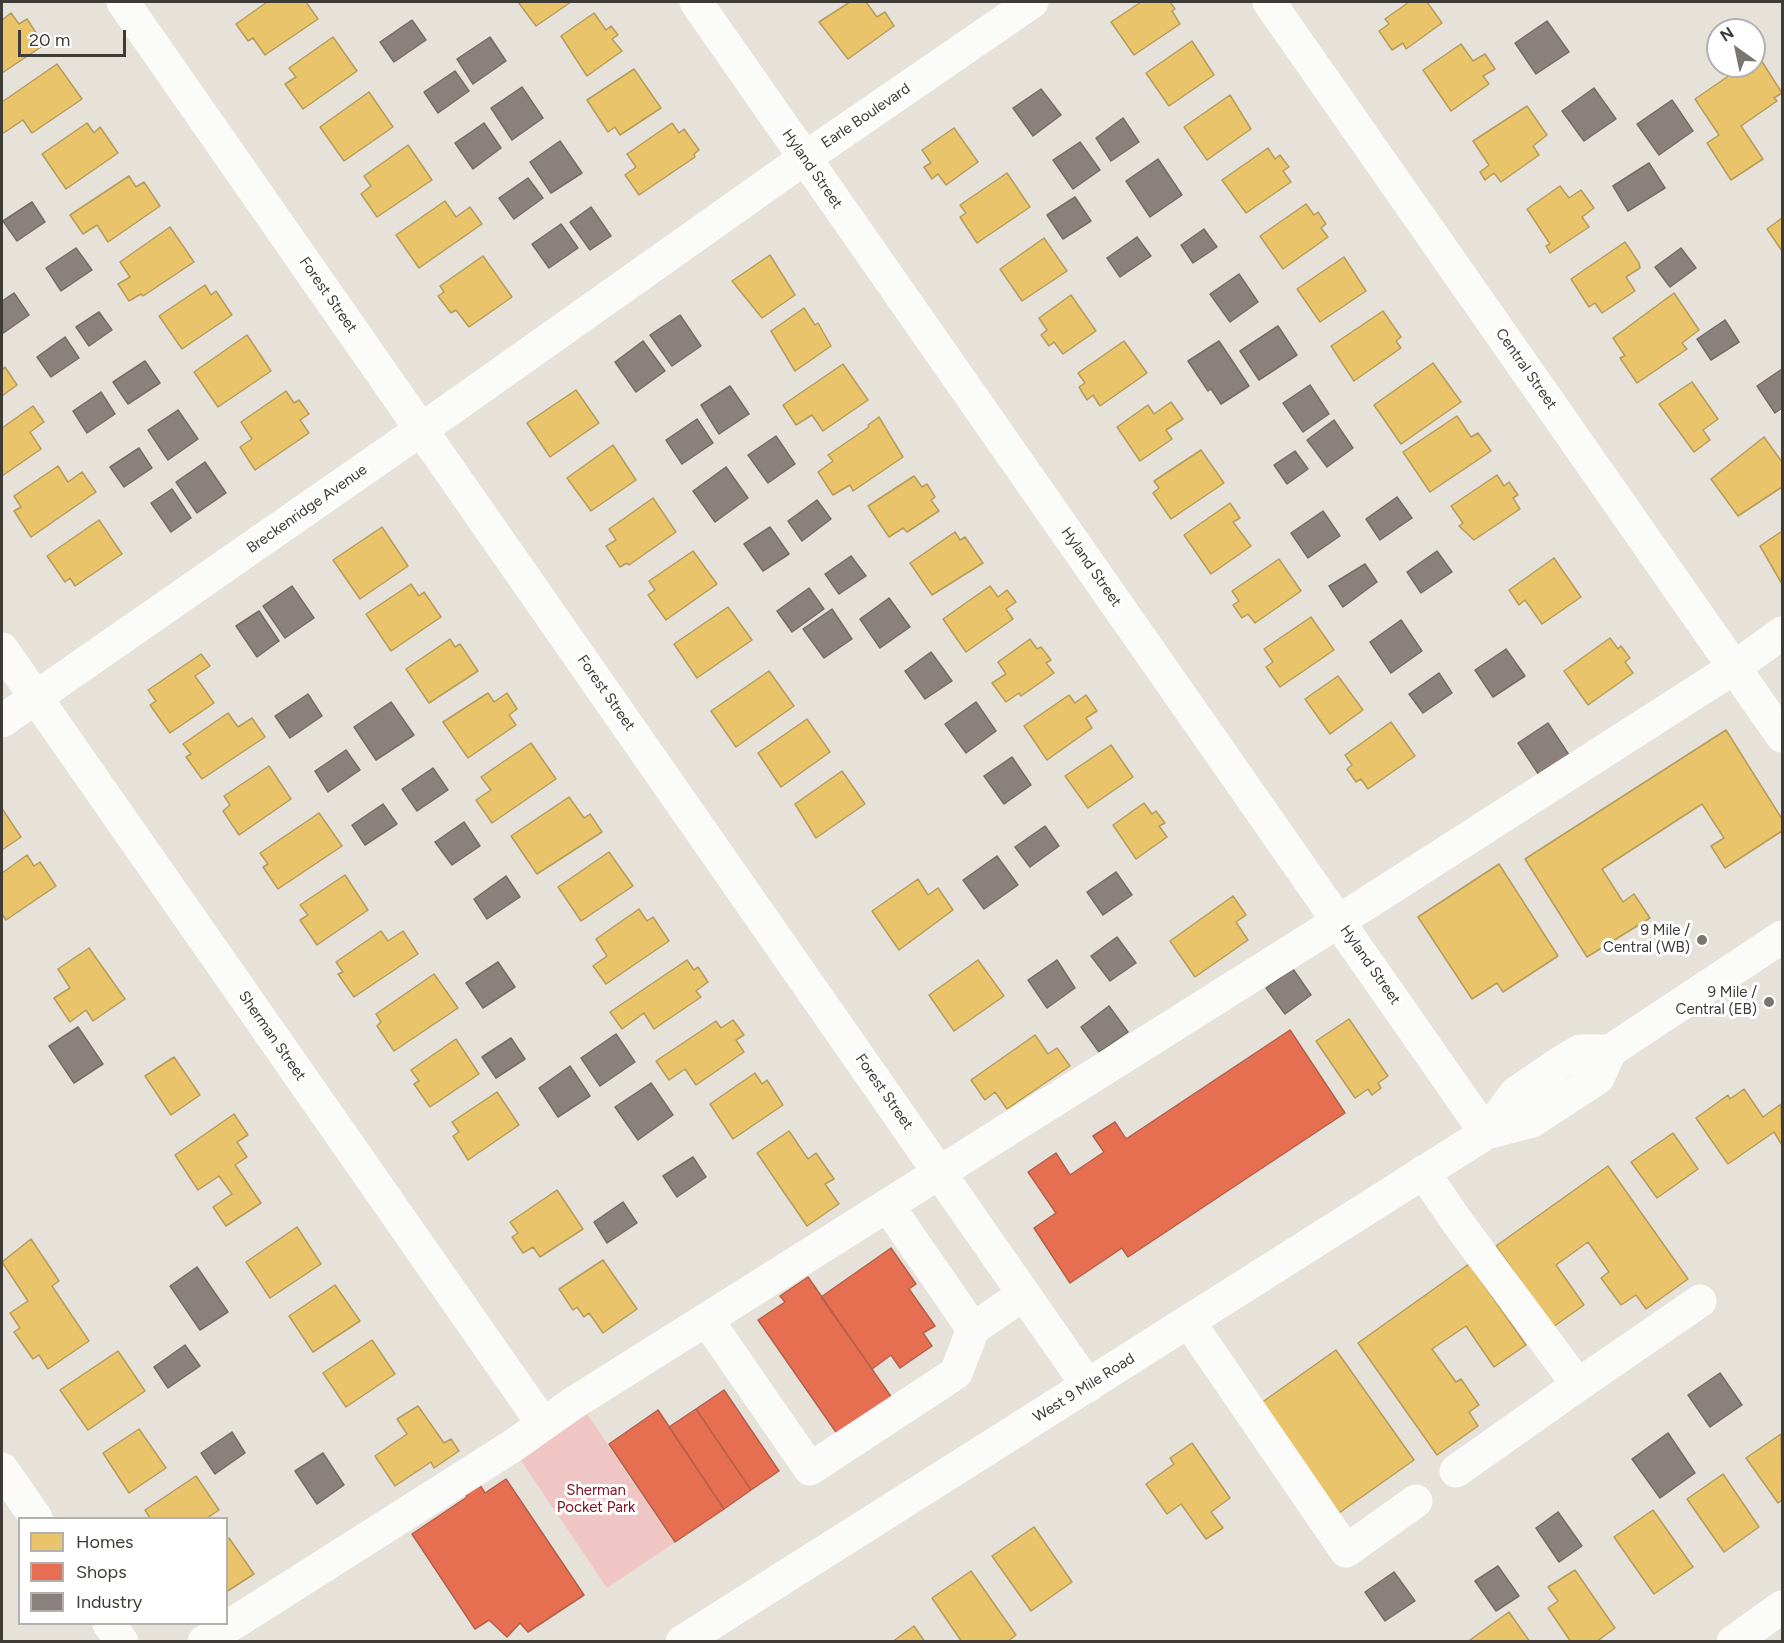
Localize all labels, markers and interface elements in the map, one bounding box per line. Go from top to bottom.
scale bar [21,18,129,56]
north arrow [1706,18,1766,78]
text: N [1717,23,1737,45]
text: 20 m [29,29,70,51]
street label: Earle Boulevard [818,80,914,152]
street label: Hyland Street [778,126,846,212]
street label: Forest Street [295,254,361,336]
street label: Central Street [1491,325,1561,413]
street label: Breckenridge Avenue [243,461,371,557]
street label: Hyland Street [1057,524,1125,610]
street label: Forest Street [573,652,639,734]
street label: Hyland Street [1336,922,1404,1008]
place label: 9 Mile / Central (WB) [1603,922,1690,957]
marker: 9 Mile / Central (WB) [1695,933,1709,947]
place label: 9 Mile / Central (EB) [1676,984,1757,1019]
street label: Sherman Street [234,988,310,1084]
marker: 9 Mile / Central (EB) [1762,995,1776,1009]
street label: Forest Street [851,1051,917,1133]
street label: West 9 Mile Road [1030,1350,1138,1426]
park label: Sherman Pocket Park [557,1482,635,1517]
legend [18,1517,228,1625]
text: Homes [76,1531,134,1553]
text: Shops [76,1561,127,1583]
text: Industry [76,1591,142,1613]

